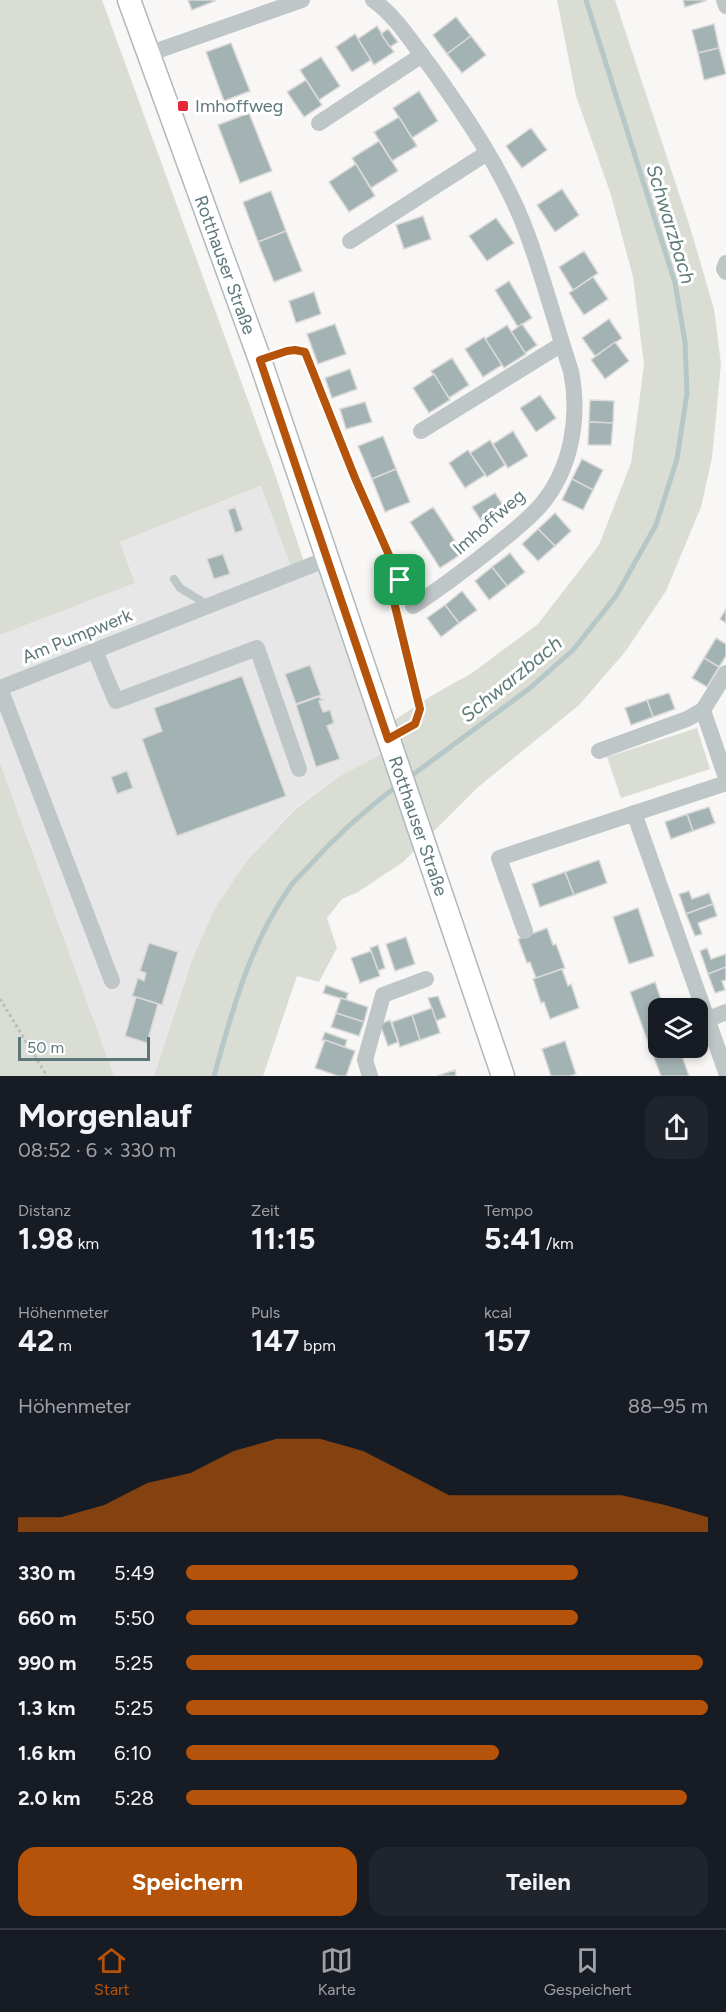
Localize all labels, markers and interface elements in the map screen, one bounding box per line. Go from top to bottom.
place label: Imhoffweg [195,95,283,117]
marker: Imhoffweg [176,99,190,113]
water label: Schwarzbach [641,161,701,287]
street label: Rotthauser Straße [190,192,260,338]
street label: Imhoffweg [448,485,530,559]
pin [374,554,425,605]
icon: arrive [383,563,416,596]
street label: Am Pumpwerk [19,604,135,668]
water label: Schwarzbach [455,631,567,727]
street label: Rotthauser Straße [384,753,452,899]
map controls [648,998,708,1058]
button: layers [648,998,708,1058]
scale bar [18,1034,150,1062]
text: 50 m [27,1038,64,1057]
text: Morgenlauf [18,1096,192,1135]
button: share [645,1096,708,1159]
text: 08:52 · 6 × 330 m [18,1138,176,1162]
text: Distanz [18,1201,71,1220]
text: Zeit [251,1201,280,1220]
text: Tempo [484,1201,533,1220]
text: 1.98 [18,1220,74,1257]
text: 11:15 [251,1220,315,1257]
text: 5:41 [484,1220,542,1257]
text: km [74,1234,99,1253]
text: /km [542,1234,574,1253]
text: Höhenmeter [18,1303,108,1322]
text: Puls [251,1303,280,1322]
text: kcal [484,1303,512,1322]
text: 42 [18,1322,54,1359]
text: 147 [251,1322,299,1359]
text: 157 [484,1322,531,1359]
text: m [54,1336,72,1355]
text: bpm [299,1336,336,1355]
text: Höhenmeter [18,1394,131,1418]
text: 88–95 m [628,1394,708,1418]
text: 330 m [18,1561,75,1585]
text: 5:49 [114,1561,154,1585]
text: 660 m [18,1606,76,1630]
text: 5:50 [114,1606,155,1630]
text: 990 m [18,1651,76,1675]
text: 5:25 [114,1651,153,1675]
text: 1.3 km [18,1696,75,1720]
text: 5:25 [114,1696,153,1720]
text: 1.6 km [18,1741,76,1765]
text: 6:10 [114,1741,151,1765]
text: 2.0 km [18,1786,80,1810]
text: 5:28 [114,1786,154,1810]
button: Speichern [18,1847,357,1916]
button: Teilen [369,1847,708,1916]
tab: Start [94,1944,130,1999]
tab: Karte [318,1944,356,1999]
tab: Gespeichert [544,1944,632,1999]

